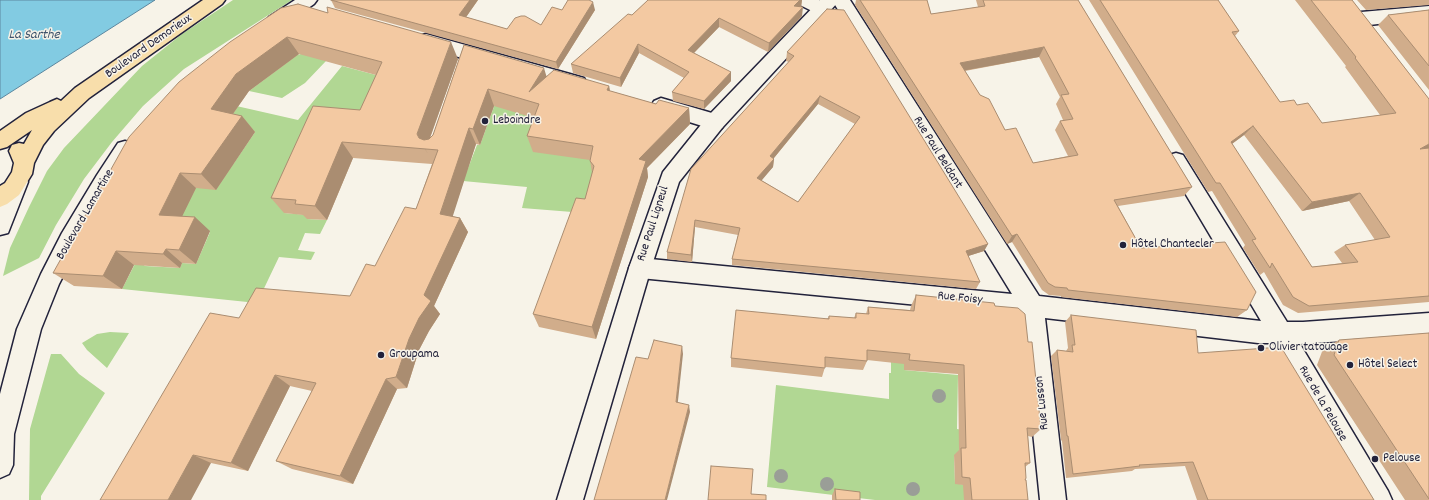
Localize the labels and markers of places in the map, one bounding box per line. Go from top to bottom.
place label: Leboindre [493,113,540,129]
marker: Leboindre [480,116,490,126]
place label: Hôtel Chantecler [1131,237,1214,253]
marker: Hôtel Chantecler [1118,240,1128,250]
place label: Olivier tatouage [1269,340,1348,356]
marker: Olivier tatouage [1256,343,1266,353]
place label: Groupama [389,347,439,363]
marker: Groupama [376,350,386,360]
place label: Hôtel Select [1358,357,1417,373]
marker: Hôtel Select [1345,360,1355,370]
place label: Pelouse [1383,451,1420,467]
marker: Pelouse [1370,454,1380,464]

